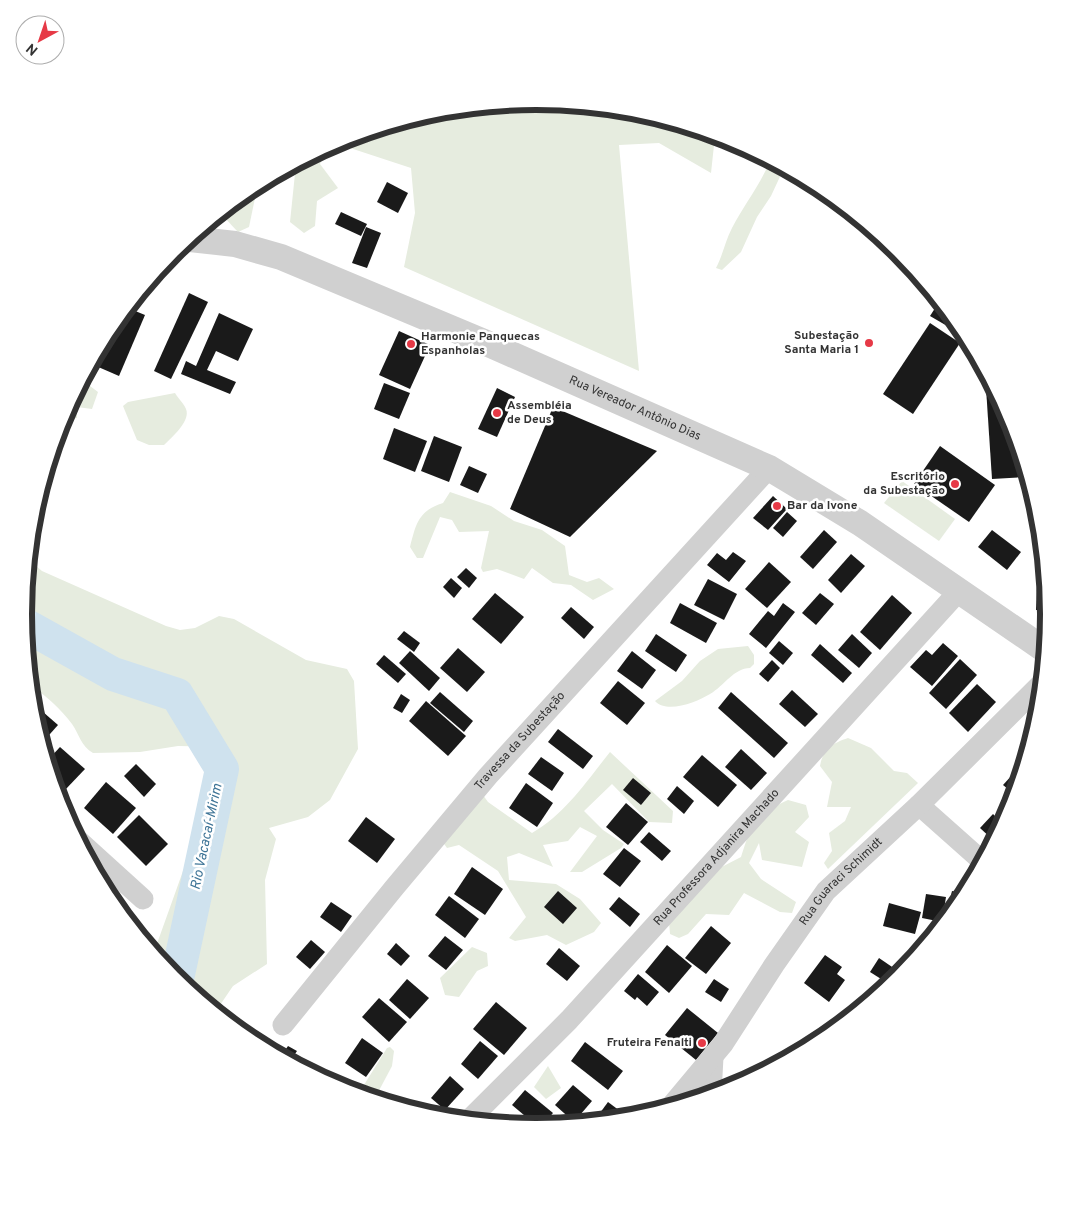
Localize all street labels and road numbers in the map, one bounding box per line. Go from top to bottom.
street label: Rua Vereador Antônio Dias [566,372,703,445]
street label: Travessa da Subestação [471,688,569,794]
street label: Rua Professora Adjanira Machado [650,785,783,929]
street label: Rua Guaraci Schimidt [796,834,886,929]

